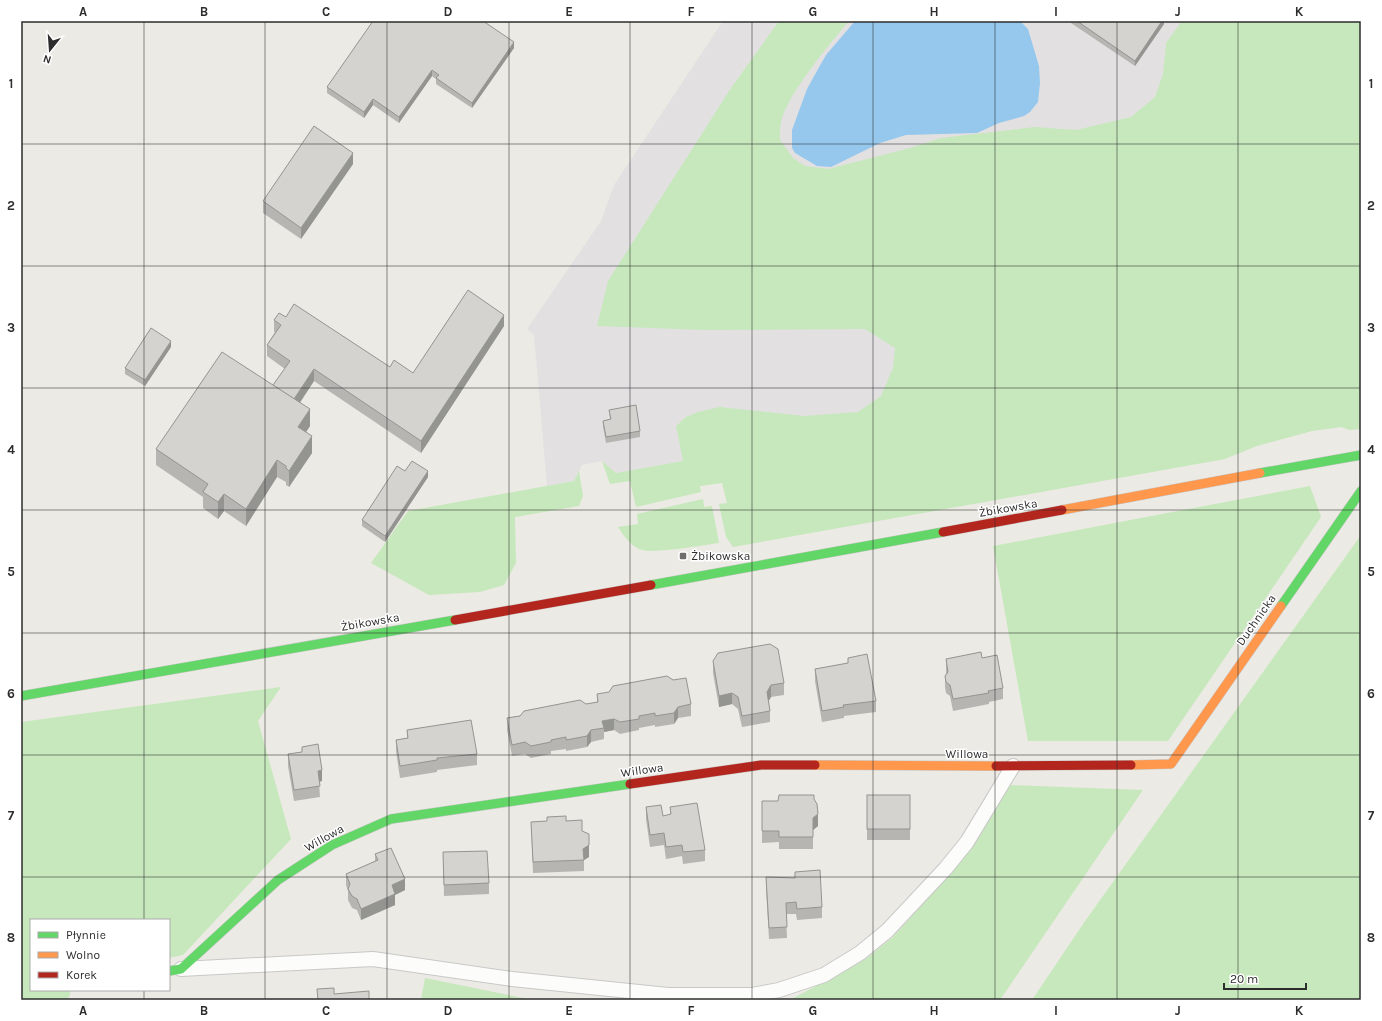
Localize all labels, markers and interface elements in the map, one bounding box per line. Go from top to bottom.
text: A [79,4,87,19]
text: B [200,4,208,19]
text: C [322,4,330,19]
text: D [444,4,453,19]
text: E [565,4,573,19]
text: F [687,4,695,19]
text: G [809,4,817,19]
text: H [929,4,939,19]
text: I [1054,4,1058,19]
text: J [1175,4,1181,19]
text: K [1295,4,1304,19]
north arrow [30,30,70,70]
text: N [42,52,53,66]
text: 1 [9,76,13,91]
text: 1 [1369,76,1373,91]
text: 2 [7,198,15,213]
text: 2 [1367,198,1375,213]
text: 3 [7,320,15,335]
text: 3 [1367,320,1375,335]
text: 4 [7,442,15,457]
text: 4 [1367,442,1375,457]
street label: Żbikowska [977,496,1039,520]
place label: Żbikowska [691,549,750,563]
marker: Żbikowska [678,551,688,561]
text: 5 [7,564,15,579]
text: 5 [1367,564,1375,579]
street label: Duchnicka [1233,592,1279,648]
street label: Żbikowska [339,610,401,634]
text: 6 [7,686,15,701]
text: 6 [1367,686,1375,701]
street label: Willowa [946,747,988,761]
street label: Willowa [620,760,664,780]
text: 7 [8,808,15,823]
text: 7 [1368,808,1375,823]
street label: Willowa [302,821,346,855]
legend [30,919,170,991]
text: Płynnie [66,928,106,942]
text: 8 [7,930,15,945]
text: 8 [1367,930,1375,945]
text: Wolno [66,948,100,962]
scale bar [1224,965,1306,991]
text: Korek [66,968,97,982]
text: 20 m [1230,972,1258,986]
text: A [79,1003,87,1018]
text: B [200,1003,208,1018]
text: C [322,1003,330,1018]
text: D [444,1003,453,1018]
text: E [565,1003,573,1018]
text: F [687,1003,695,1018]
text: G [809,1003,817,1018]
text: H [929,1003,939,1018]
text: I [1054,1003,1058,1018]
text: J [1175,1003,1181,1018]
text: K [1295,1003,1304,1018]

